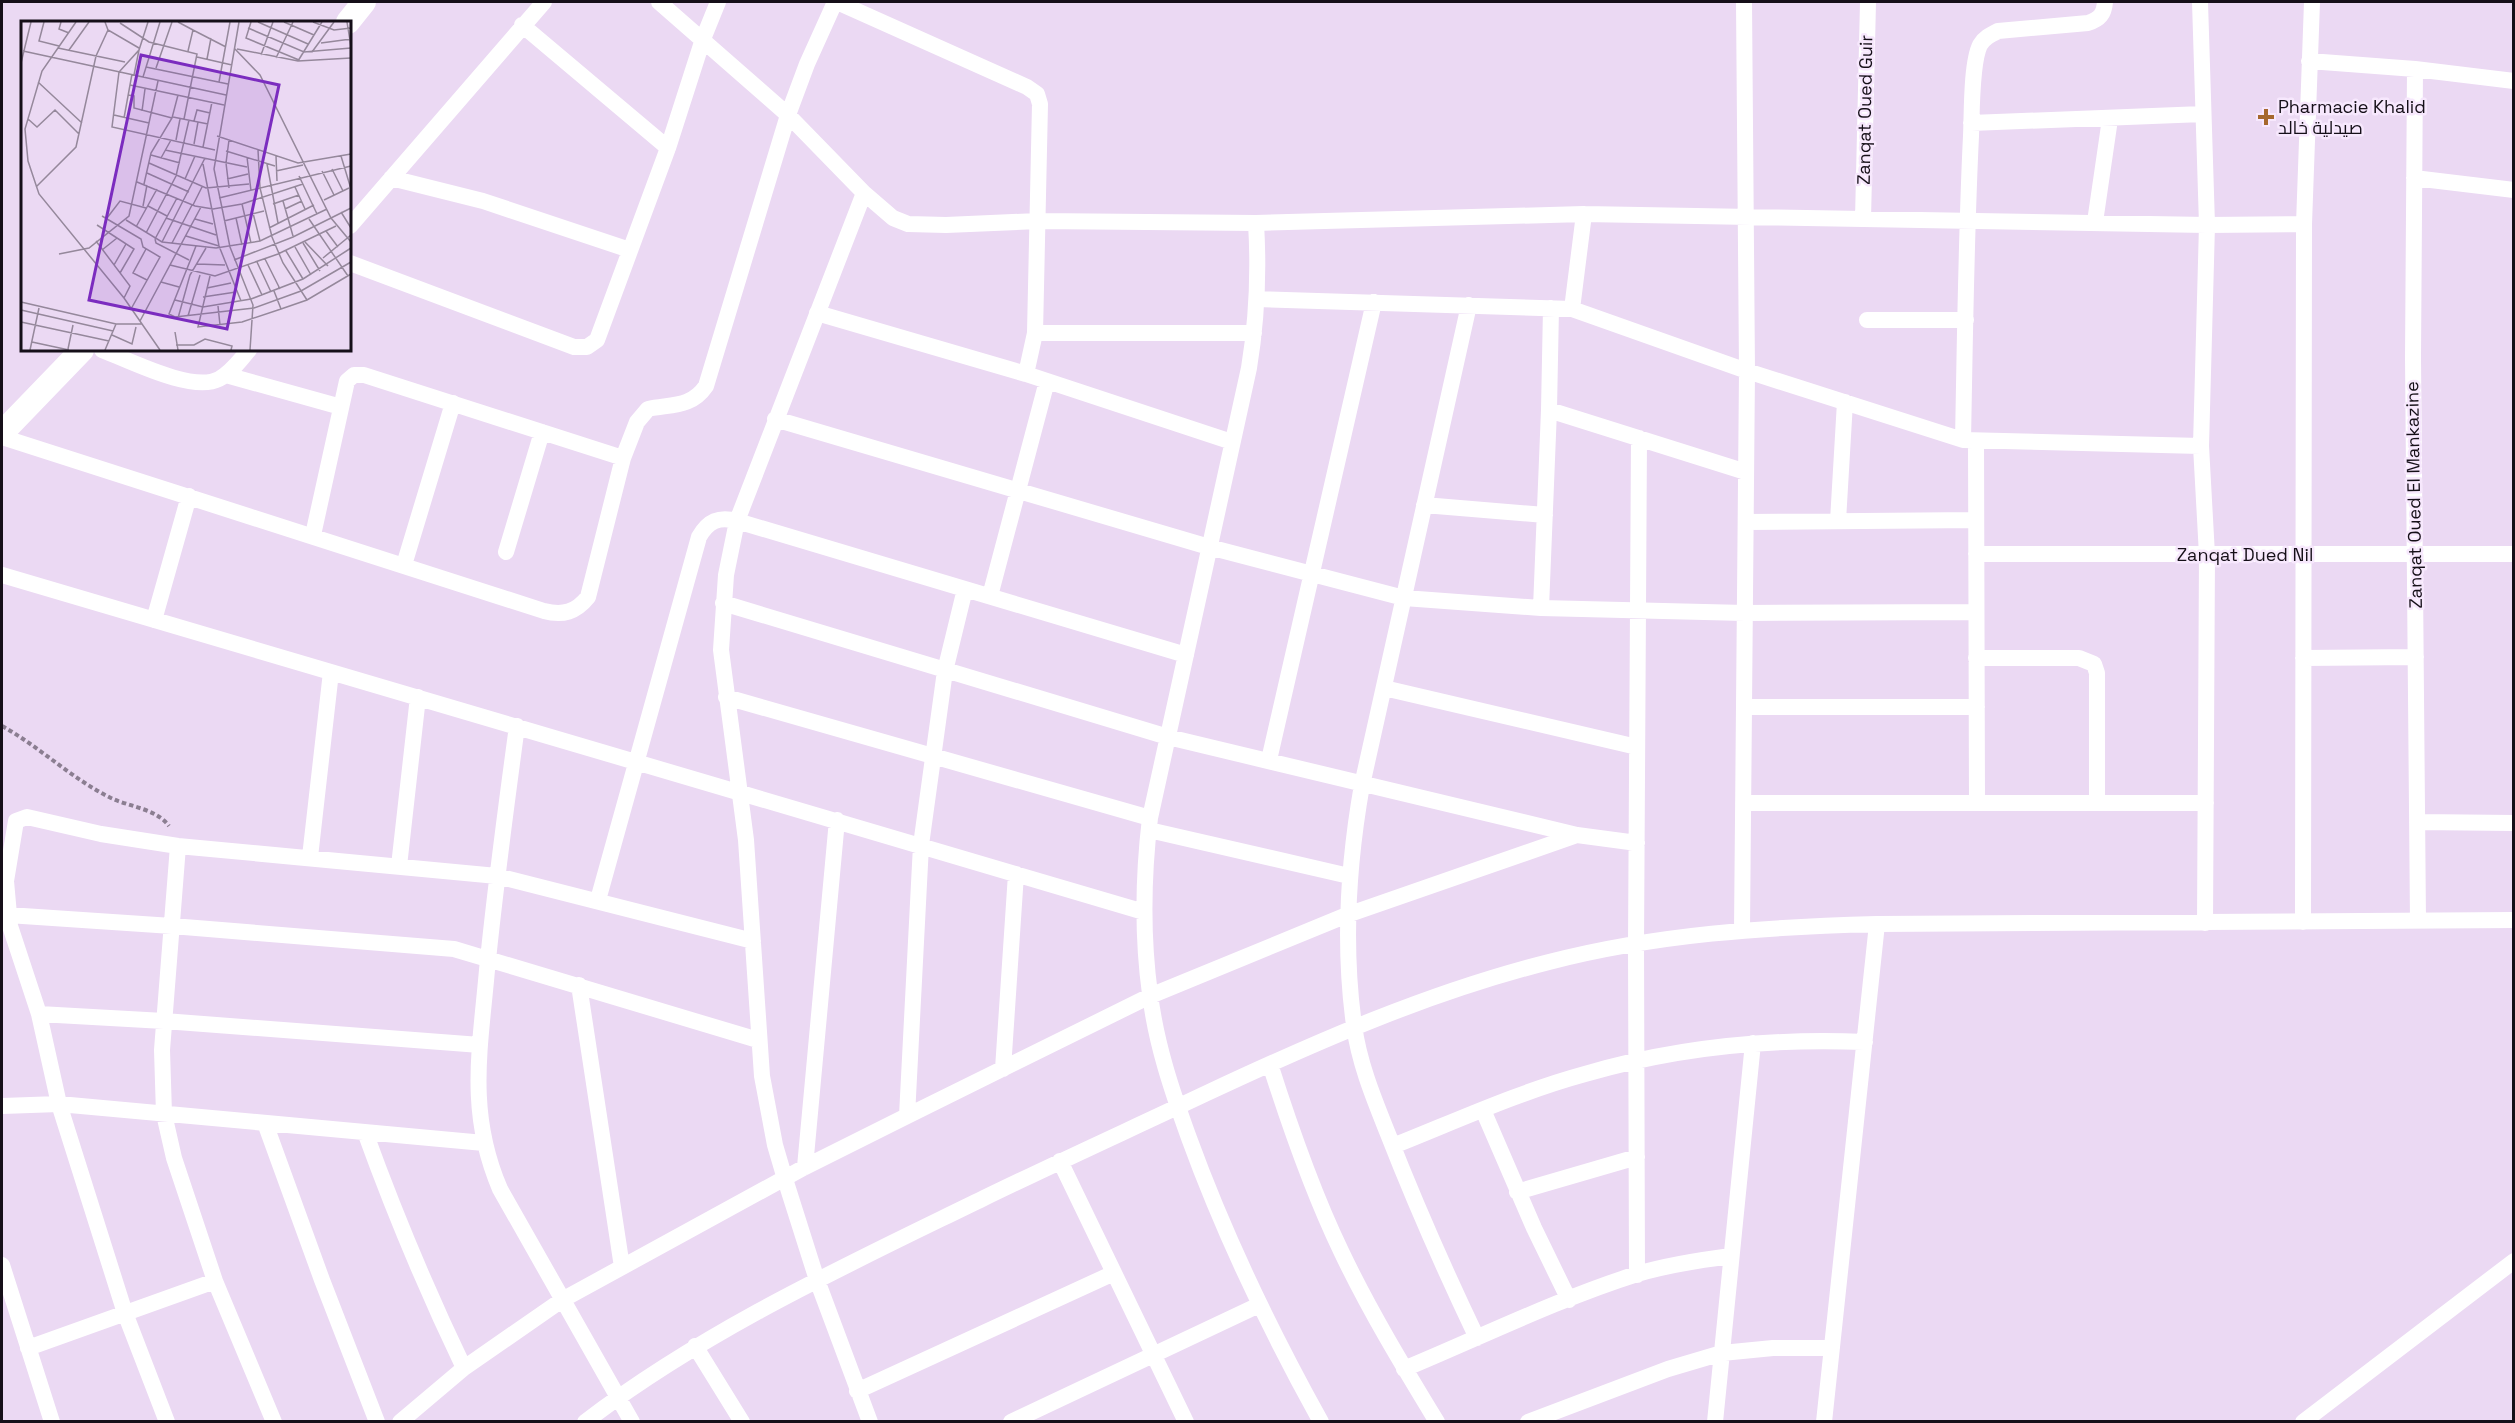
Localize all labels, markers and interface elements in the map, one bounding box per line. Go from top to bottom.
inset map [21,21,351,351]
street label: Zanqat Oued Guir [1852,35,1877,185]
place label: Pharmacie Khalid صيدلية خالد [2278,95,2426,139]
marker: Pharmacie Khalid صيدلية خالد [2259,110,2273,124]
street label: Zanqat Oued El Mankazine [2400,381,2427,609]
street label: Zanqat Dued Nil [2177,543,2313,566]

